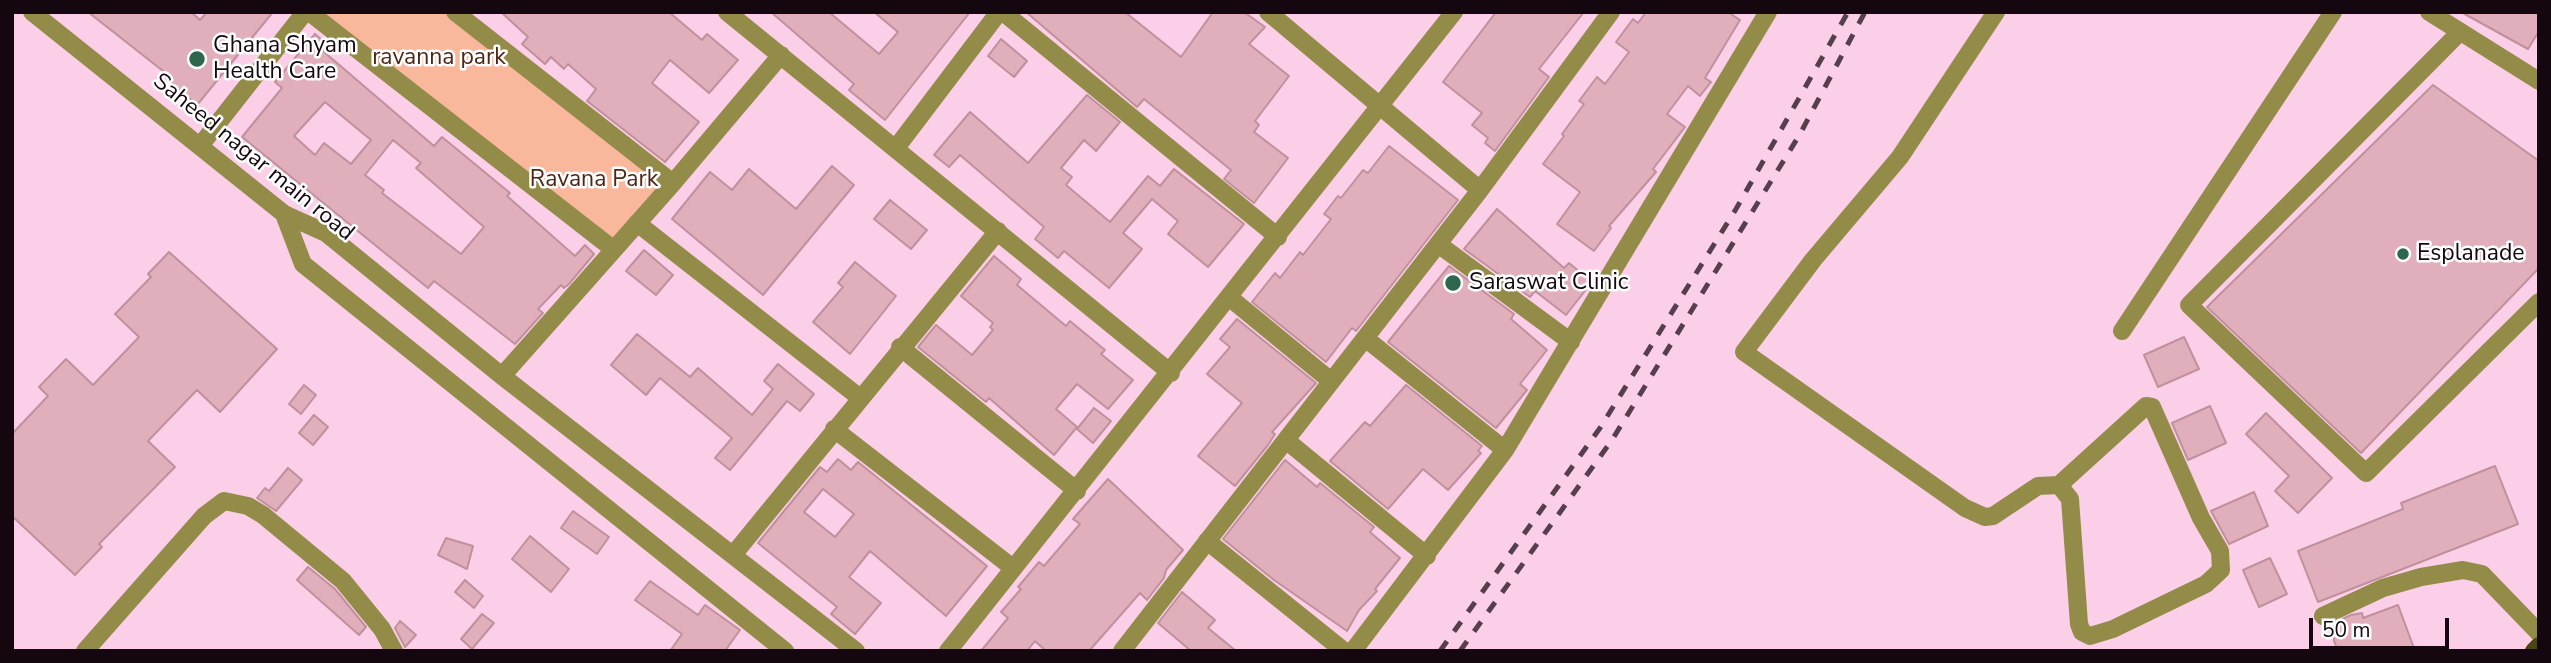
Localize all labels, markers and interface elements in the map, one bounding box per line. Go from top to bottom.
place label: Ghana Shyam Health Care [213,32,357,86]
park label: ravanna park [372,44,506,72]
marker: Ghana Shyam Health Care [187,49,207,69]
street label: Saheed nagar main road [147,68,359,248]
park label: Ravana Park [530,166,658,194]
place label: Esplanade [2417,240,2525,268]
marker: Esplanade [2395,246,2411,262]
place label: Saraswat Clinic [1469,269,1628,297]
marker: Saraswat Clinic [1443,273,1463,293]
scale bar [2313,604,2453,648]
text: 50 m [2322,616,2371,644]

